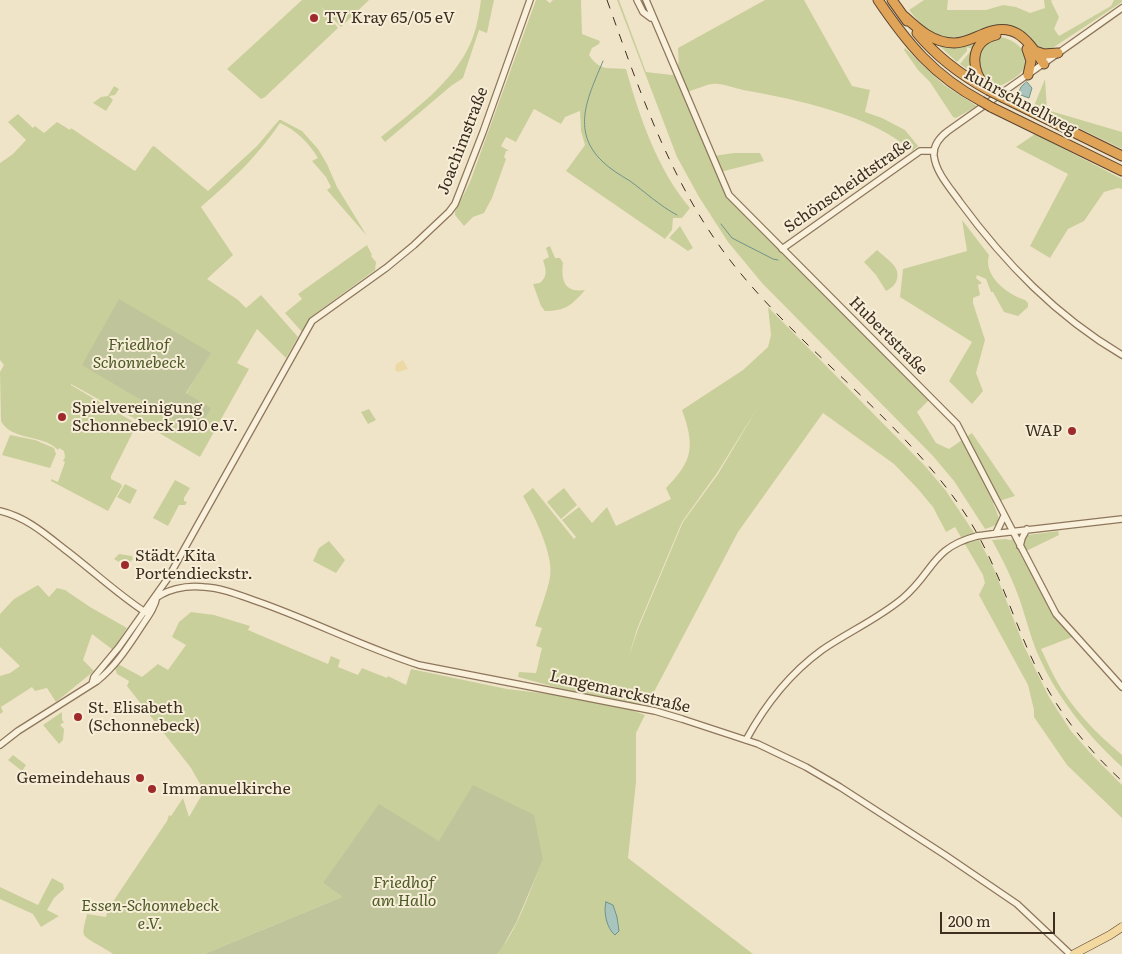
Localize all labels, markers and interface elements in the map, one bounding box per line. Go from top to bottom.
place label: TV Kray 65/05 eV [324,8,455,28]
marker: TV Kray 65/05 eV [308,12,320,24]
street label: Ruhrschnellweg [961,64,1079,140]
street label: Joachimstraße [434,84,492,198]
street label: Schönscheidtstraße [781,135,915,237]
street label: Hubertstraße [845,293,931,379]
park label: Friedhof Schonnebeck [93,335,185,373]
place label: Spielvereinigung Schonnebeck 1910 e.V. [72,398,238,436]
marker: Spielvereinigung Schonnebeck 1910 e.V. [56,411,68,423]
place label: WAP [1025,421,1062,441]
marker: WAP [1066,425,1078,437]
place label: Städt. Kita Portendieckstr. [135,546,253,584]
marker: Städt. Kita Portendieckstr. [119,559,131,571]
street label: Langemarckstraße [548,667,692,717]
place label: St. Elisabeth (Schonnebeck) [88,698,200,736]
marker: St. Elisabeth (Schonnebeck) [72,711,84,723]
place label: Gemeindehaus [16,768,130,788]
marker: Gemeindehaus [134,772,146,784]
place label: Immanuelkirche [162,779,291,799]
marker: Immanuelkirche [146,783,158,795]
park label: Friedhof am Hallo [372,873,436,911]
park label: Essen-Schonnebeck e.V. [81,896,219,934]
scale bar [942,902,1057,934]
text: 200 m [948,909,991,932]

